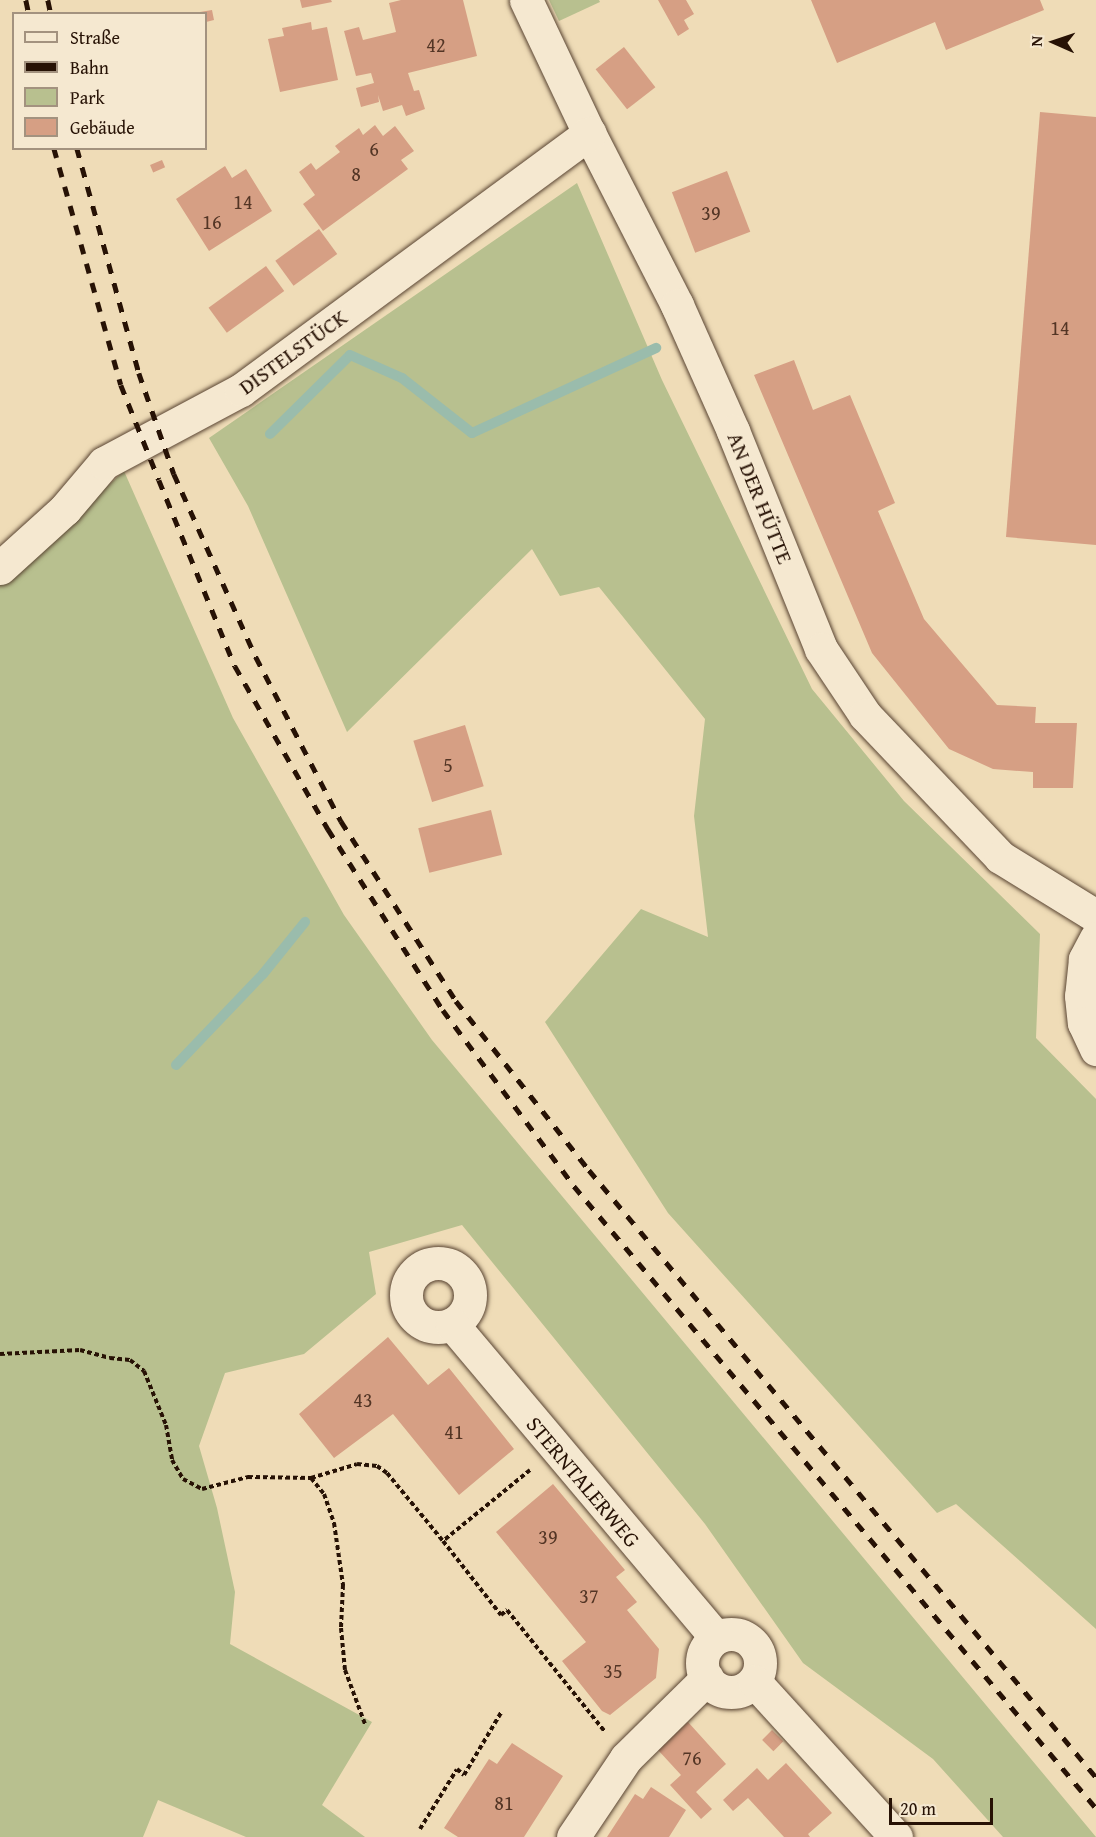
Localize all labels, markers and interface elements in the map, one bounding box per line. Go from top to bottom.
legend [12,12,207,150]
north arrow [1024,12,1084,72]
text: Straße [70,24,120,51]
house number: 42 [426,32,446,56]
text: N [1024,35,1048,47]
text: Bahn [70,54,109,81]
text: Park [70,84,105,111]
text: Gebäude [70,114,135,141]
house number: 6 [369,136,379,160]
house number: 8 [351,161,361,185]
house number: 14 [233,189,253,213]
house number: 39 [701,200,721,224]
house number: 16 [202,209,222,233]
street label: DISTELSTÜCK [234,304,352,400]
house number: 14 [1050,315,1070,339]
street label: AN DER HÜTTE [722,428,798,568]
house number: 5 [443,752,453,776]
house number: 43 [353,1387,373,1411]
street label: STERNTALERWEG [521,1411,645,1553]
house number: 41 [444,1419,464,1443]
house number: 39 [538,1524,558,1548]
house number: 37 [579,1583,599,1607]
house number: 35 [603,1658,623,1682]
house number: 76 [682,1745,702,1769]
scale bar [892,1786,996,1824]
house number: 81 [494,1790,514,1814]
text: 20 m [900,1795,936,1822]

